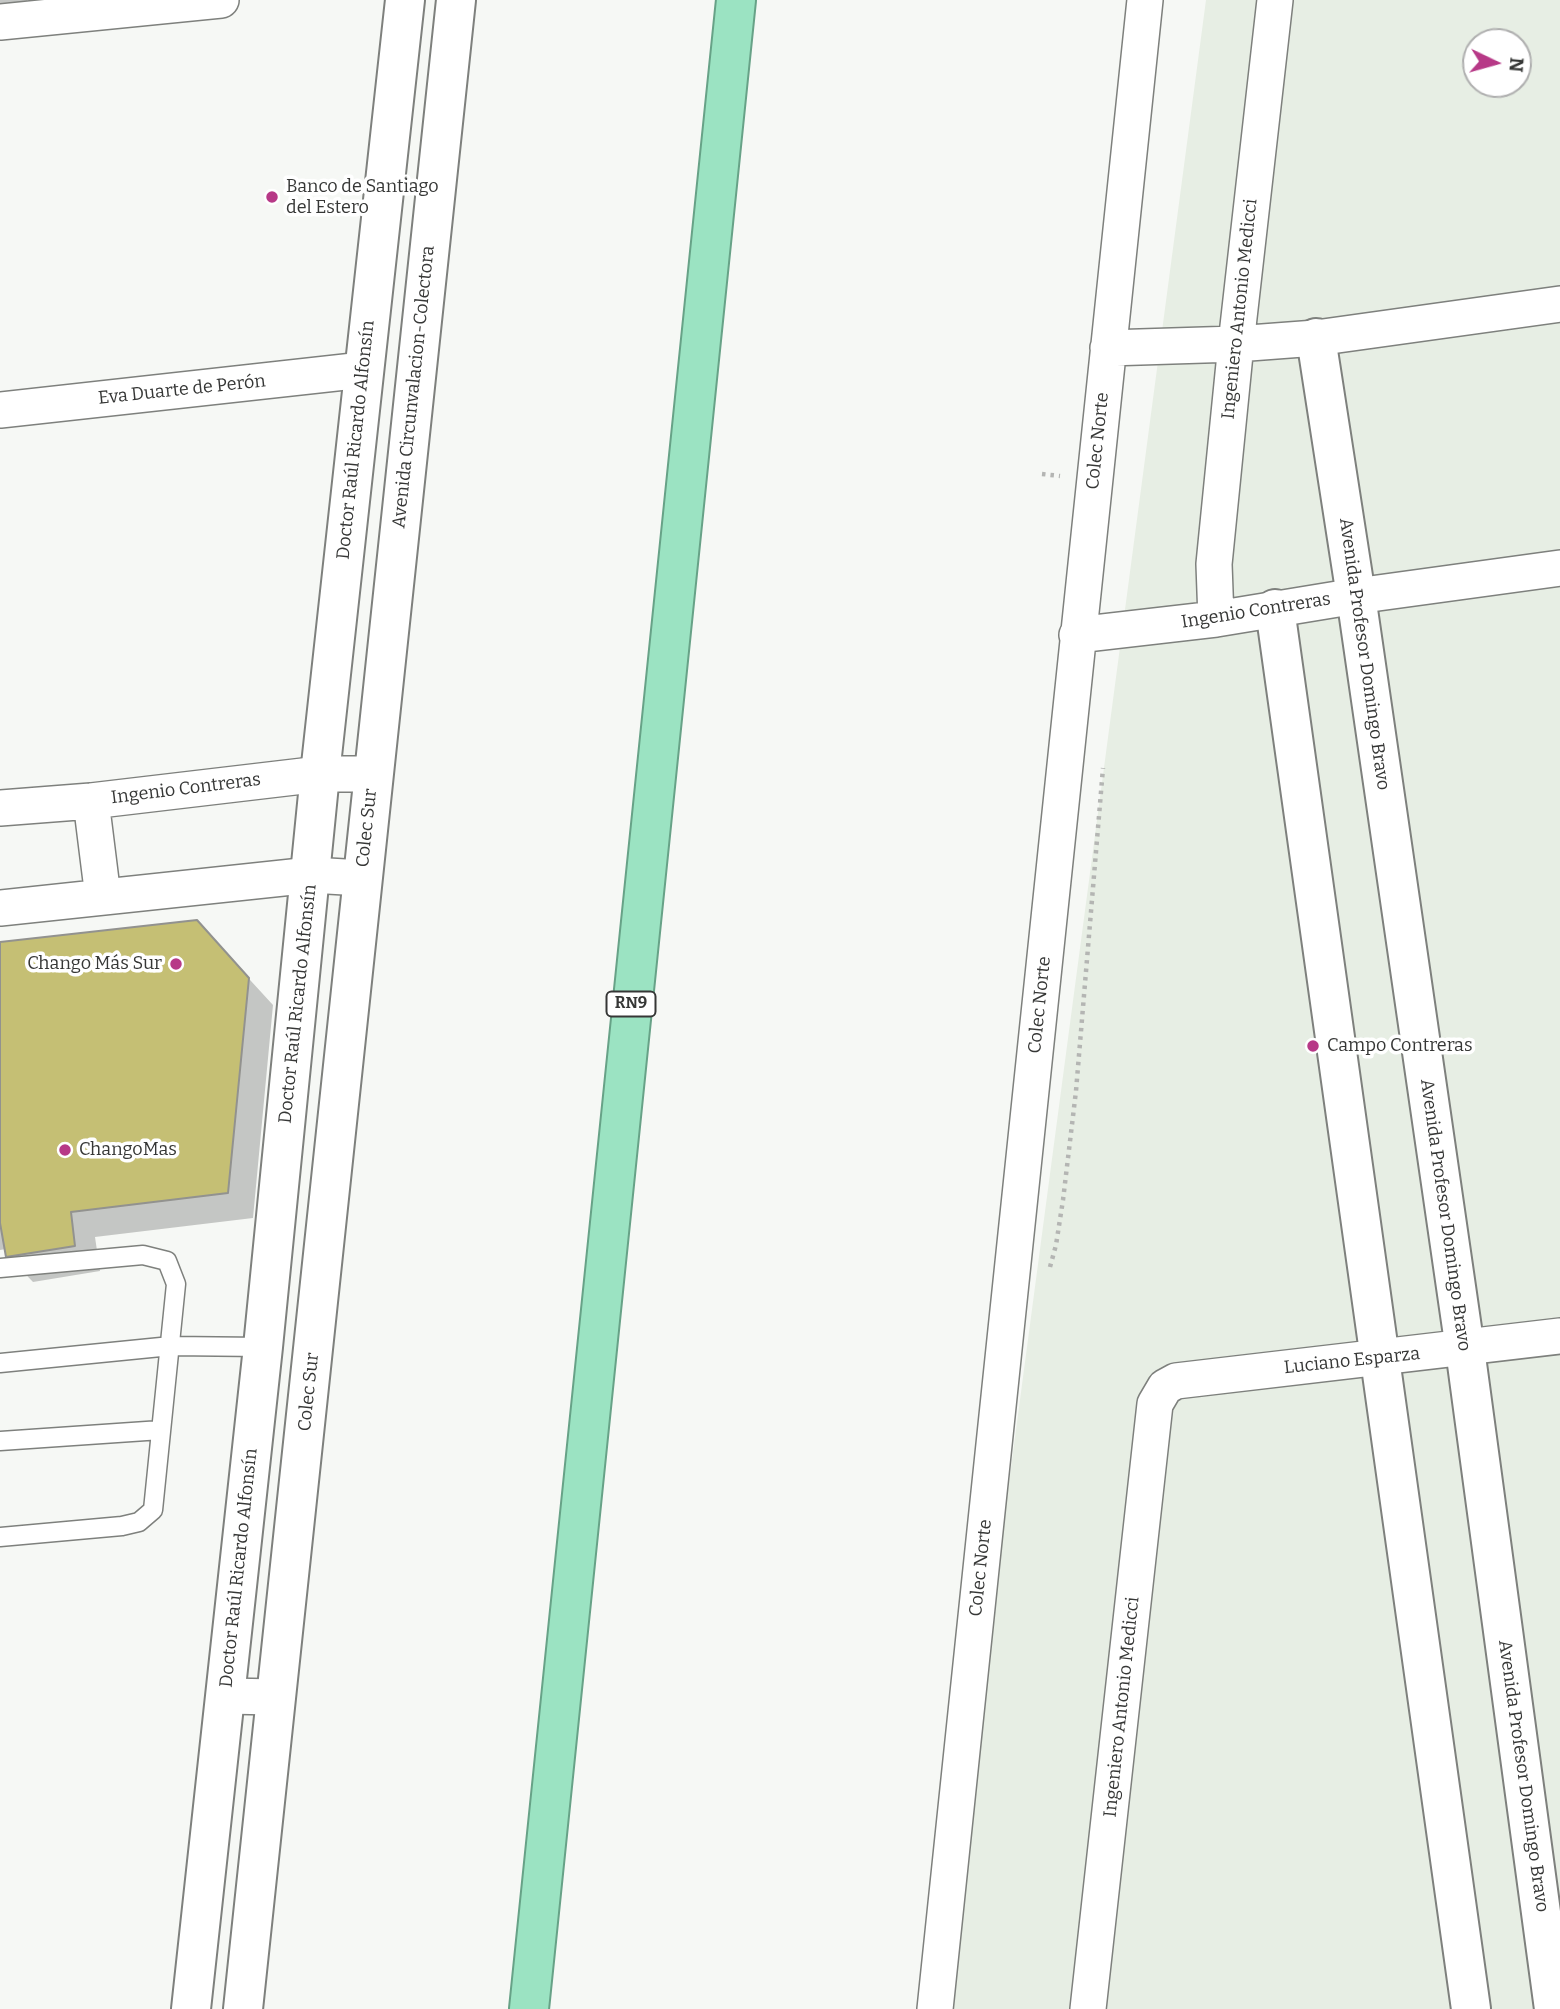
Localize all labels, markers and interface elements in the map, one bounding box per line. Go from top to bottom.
north arrow [1462,28,1532,98]
text: N [1504,56,1529,73]
place label: Banco de Santiago del Estero [286,176,439,218]
marker: Banco de Santiago del Estero [264,189,280,205]
street label: Ingeniero Antonio Medicci [1218,198,1262,420]
street label: Avenida Circunvalacion-Colectora [388,245,440,529]
street label: Doctor Raúl Ricardo Alfonsín [333,319,379,561]
street label: Eva Duarte de Perón [97,370,267,410]
street label: Colec Norte [1082,391,1114,491]
street label: Avenida Profesor Domingo Bravo [1334,516,1394,792]
street label: Ingenio Contreras [1180,589,1332,633]
street label: Ingenio Contreras [110,769,262,809]
street label: Colec Sur [352,788,382,868]
street label: Doctor Raúl Ricardo Alfonsín [275,883,321,1125]
place label: Chango Más Sur [27,953,162,975]
street label: Colec Norte [1024,955,1056,1055]
marker: Chango Más Sur [168,956,184,972]
road number: RN9 [606,992,656,1016]
place label: Campo Contreras [1327,1035,1473,1057]
marker: Campo Contreras [1305,1038,1321,1054]
street label: Avenida Profesor Domingo Bravo [1415,1077,1475,1353]
place label: ChangoMas [79,1139,177,1161]
marker: ChangoMas [57,1142,73,1158]
street label: Luciano Esparza [1283,1343,1421,1379]
street label: Colec Sur [294,1352,324,1432]
street label: Doctor Raúl Ricardo Alfonsín [216,1447,262,1689]
street label: Colec Norte [965,1518,997,1618]
street label: Ingeniero Antonio Medicci [1100,1596,1144,1818]
street label: Avenida Profesor Domingo Bravo [1493,1638,1553,1914]

